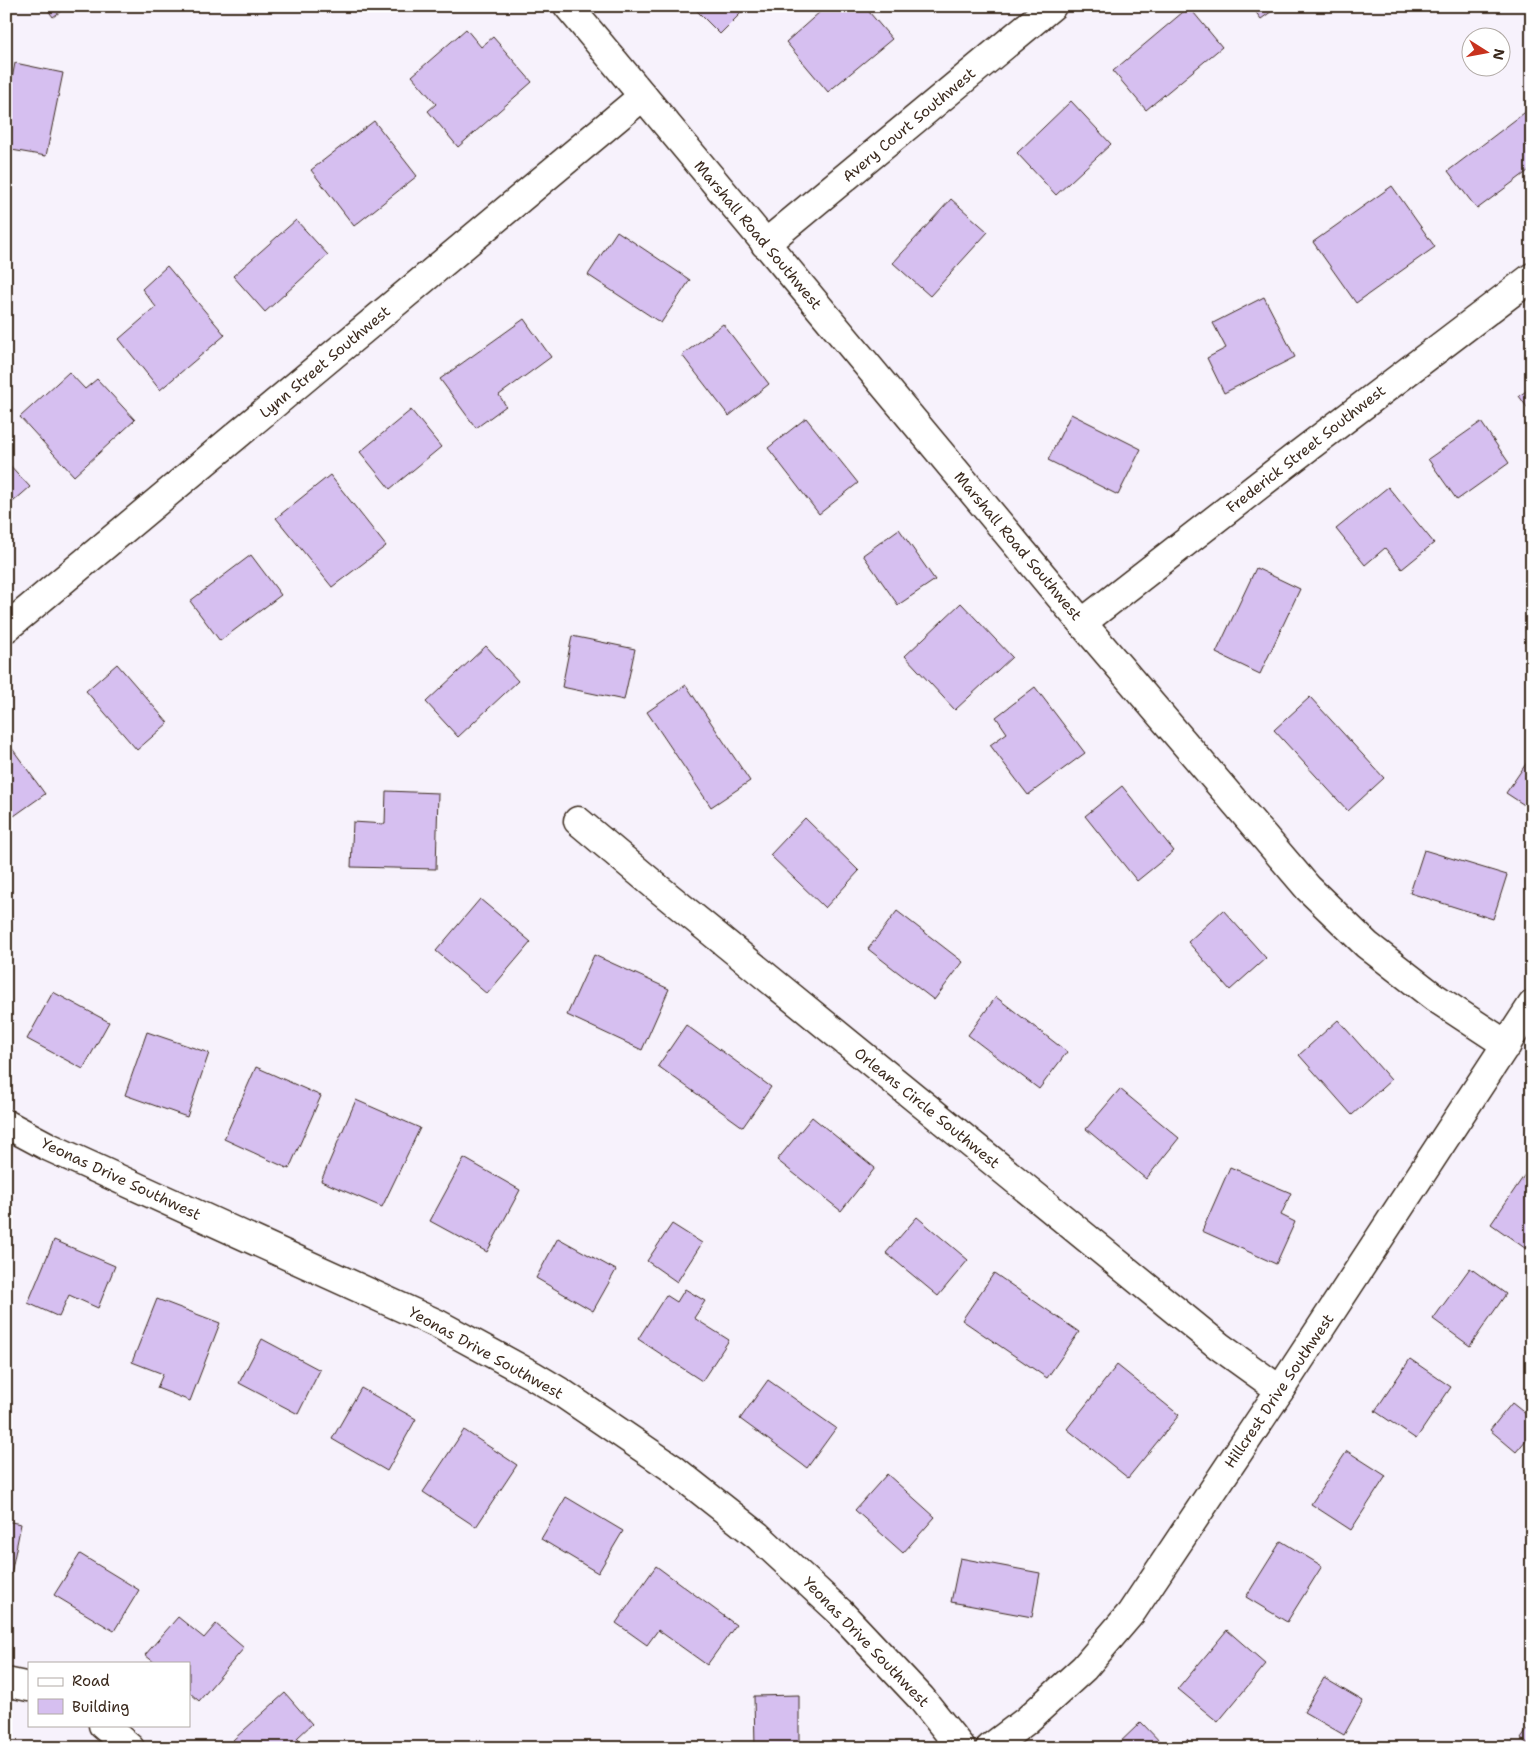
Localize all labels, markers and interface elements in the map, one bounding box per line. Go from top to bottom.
north arrow [1460,28,1510,78]
text: N [1489,47,1509,62]
street label: Avery Court Southwest [838,63,980,187]
street label: Marshall Road Southwest [690,156,826,314]
street label: Lynn Street Southwest [255,301,395,423]
street label: Frederick Street Southwest [1222,381,1390,517]
street label: Marshall Road Southwest [950,467,1086,625]
street label: Orleans Circle Southwest [850,1043,1004,1173]
street label: Yeonas Drive Southwest [38,1133,204,1225]
street label: Yeonas Drive Southwest [405,1302,567,1404]
street label: Hillcrest Drive Southwest [1220,1310,1338,1472]
street label: Yeonas Drive Southwest [798,1573,934,1711]
legend [28,1662,190,1726]
text: Road [72,1671,110,1691]
text: Building [72,1697,129,1717]

